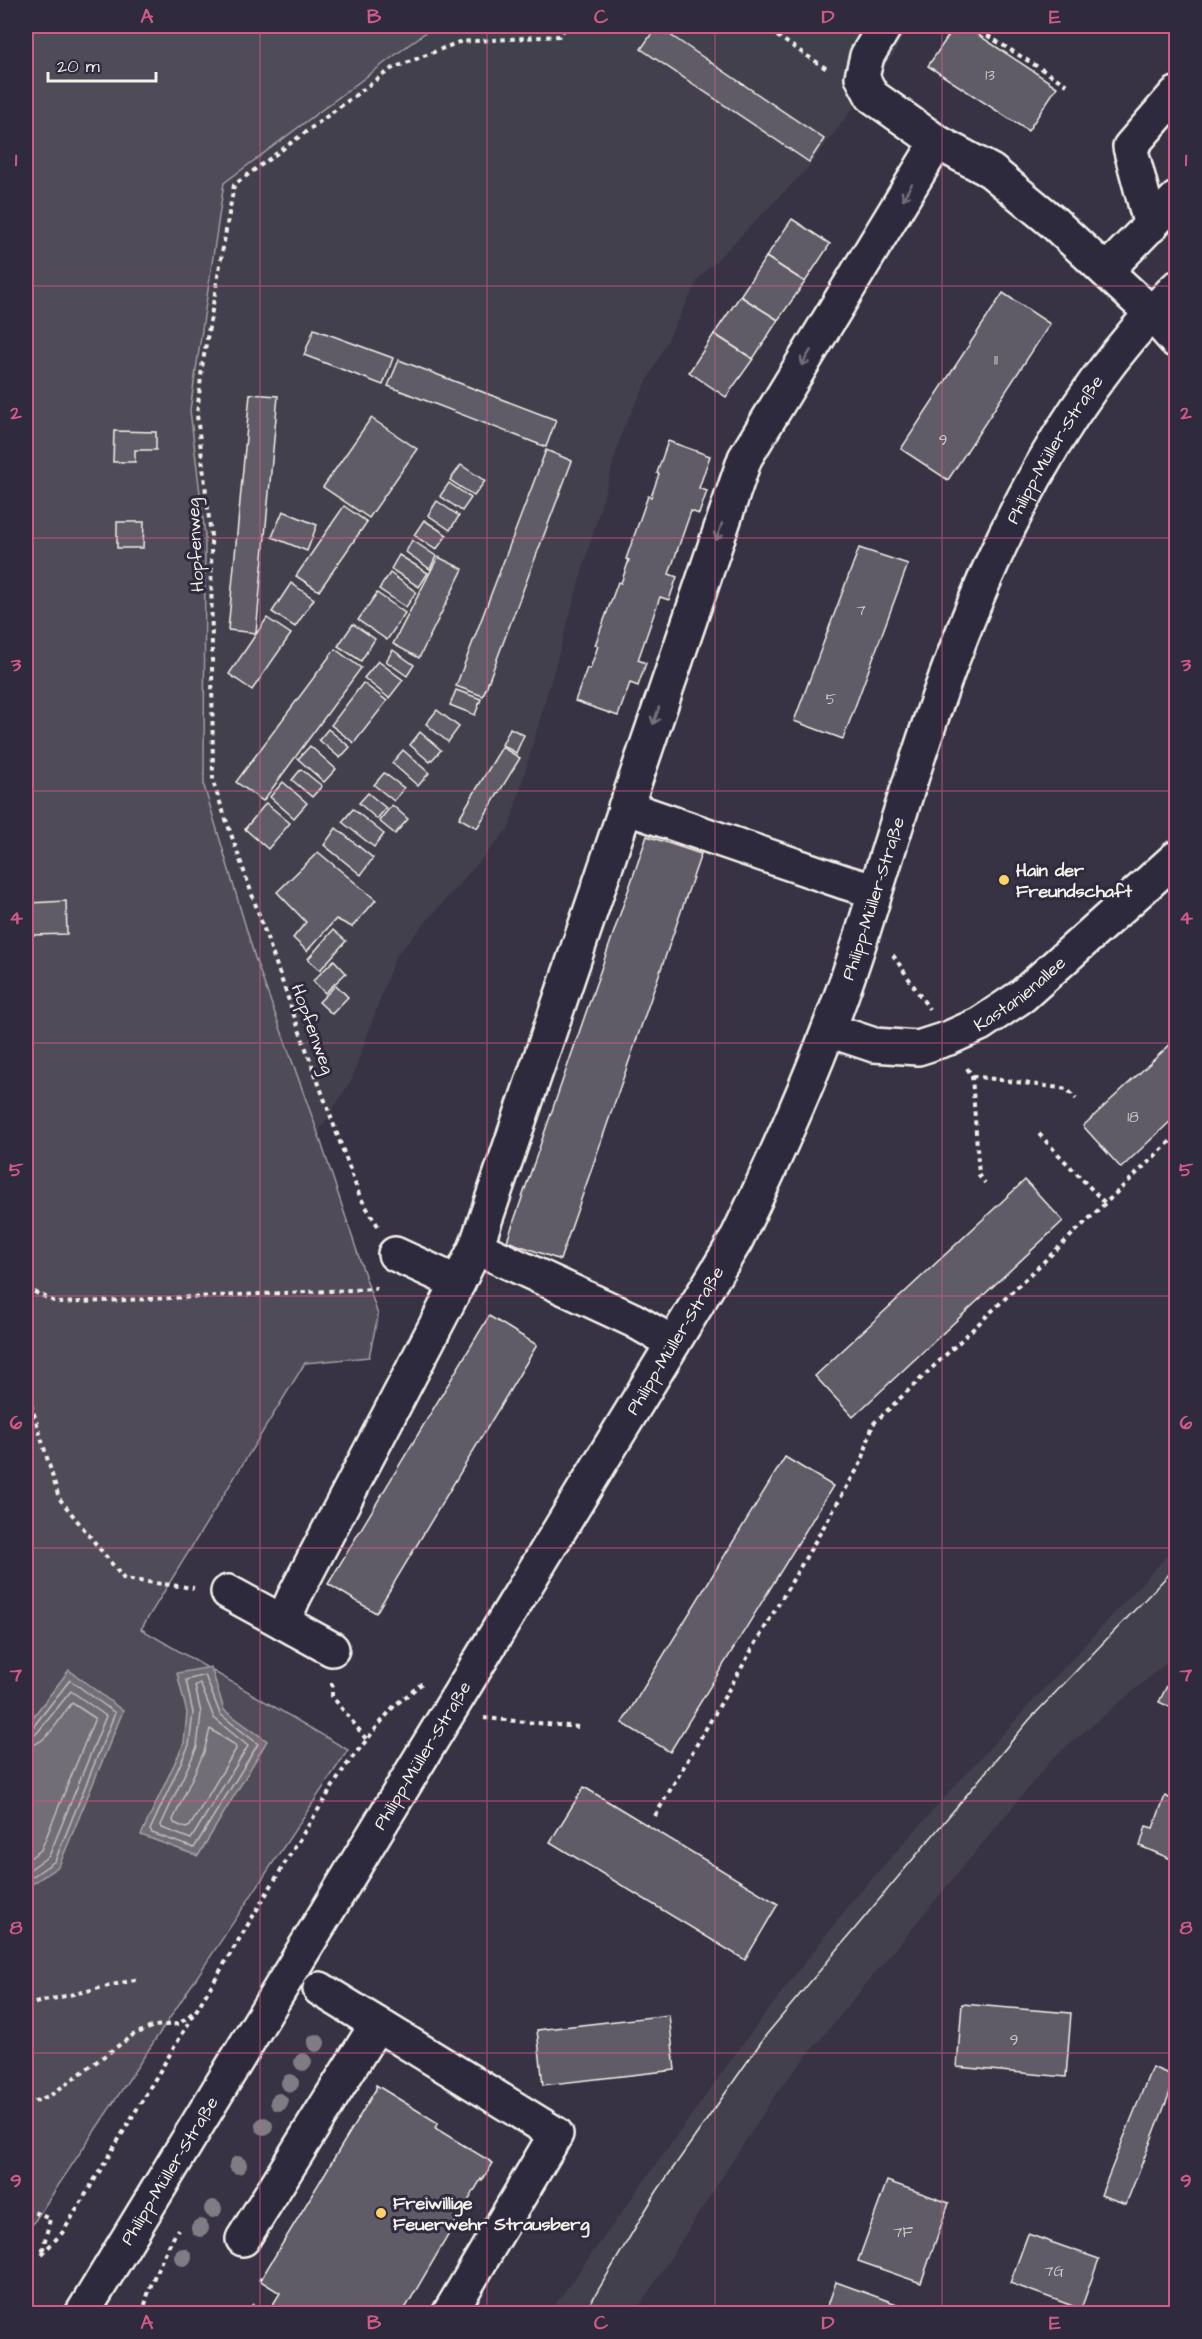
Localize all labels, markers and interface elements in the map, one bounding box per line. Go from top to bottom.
text: A [141,3,154,31]
text: B [367,3,382,31]
text: C [594,3,609,31]
text: D [822,3,835,31]
text: E [1049,3,1061,31]
scale bar [48,45,156,83]
text: 20 m [57,54,100,79]
house number: 13 [985,65,995,86]
text: 1 [15,146,18,174]
text: 1 [1185,146,1188,174]
one-way arrow [901,183,913,200]
one-way arrow [799,349,811,366]
house number: 11 [994,350,998,371]
street label: Philipp-Müller-Straße [1000,370,1109,528]
text: 2 [9,399,22,427]
text: 2 [1179,399,1192,427]
house number: 9 [939,430,947,451]
street label: Hopfenweg [181,497,211,593]
one-way arrow [713,522,724,541]
house number: 7 [856,600,866,621]
text: 3 [10,651,22,679]
text: 3 [1180,651,1192,679]
house number: 5 [826,689,837,710]
one-way arrow [650,706,661,725]
street label: Philipp-Müller-Straße [836,814,911,984]
place label: Hain der Freundschaft [1016,858,1133,904]
marker: Hain der Freundschaft [997,873,1011,887]
text: 4 [9,904,23,932]
text: 4 [1179,904,1193,932]
street label: Kastanienallee [969,950,1072,1038]
street label: Hopfenweg [284,981,340,1078]
house number: 18 [1127,1107,1139,1128]
text: 5 [9,1156,24,1184]
text: 5 [1179,1156,1194,1184]
street label: Philipp-Müller-Straße [620,1261,730,1420]
text: 6 [10,1409,23,1437]
text: 6 [1180,1409,1193,1437]
text: 7 [9,1661,23,1689]
text: 7 [1179,1661,1193,1689]
street label: Philipp-Müller-Straße [368,1676,478,1835]
text: 8 [10,1914,23,1942]
text: 8 [1180,1914,1193,1942]
house number: 9 [1010,2030,1018,2051]
street label: Philipp-Müller-Straße [115,2092,225,2250]
text: 9 [10,2167,22,2195]
text: 9 [1180,2167,1192,2195]
place label: Freiwillige Feuerwehr Strausberg [393,2191,590,2238]
marker: Freiwillige Feuerwehr Strausberg [374,2206,388,2220]
house number: 7F [893,2222,913,2243]
house number: 7G [1044,2261,1064,2282]
text: A [141,2309,154,2337]
text: B [367,2309,382,2337]
text: C [594,2309,609,2337]
text: D [822,2309,835,2337]
text: E [1049,2309,1061,2337]

